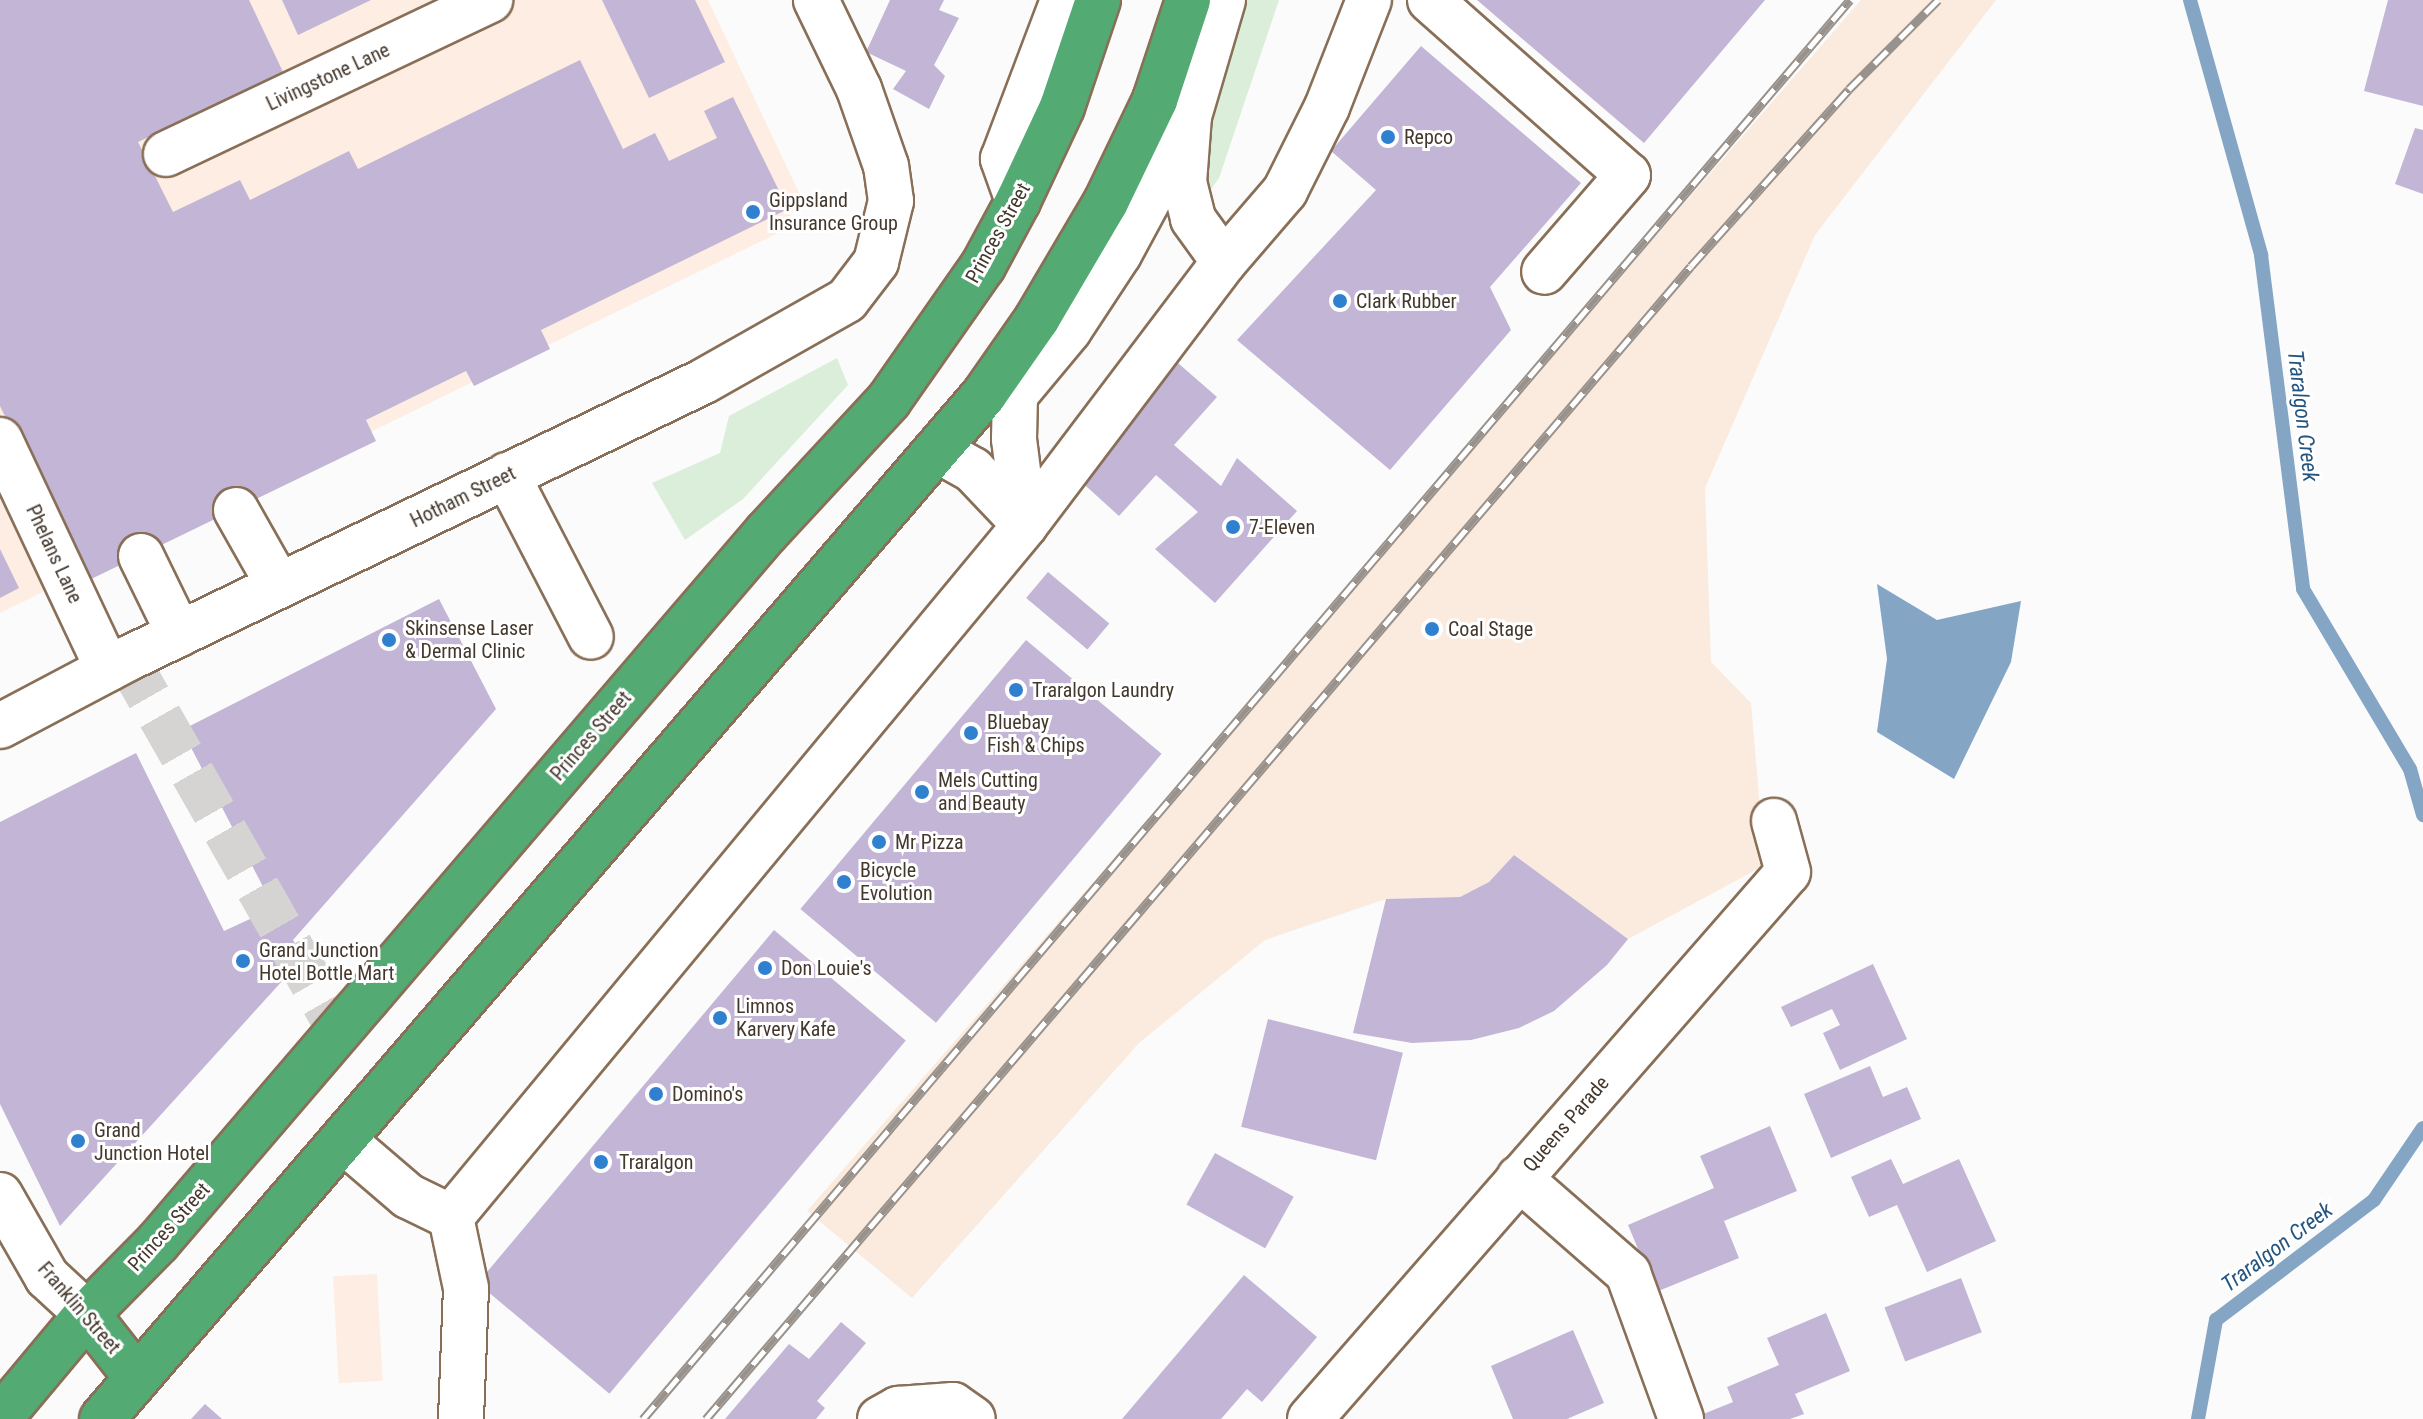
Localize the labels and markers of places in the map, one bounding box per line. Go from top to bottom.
place label: Repco [1404,125,1453,149]
marker: Repco [1379,128,1397,146]
place label: Gippsland Insurance Group [769,188,898,235]
marker: Gippsland Insurance Group [744,203,762,221]
place label: Clark Rubber [1356,289,1457,313]
marker: Clark Rubber [1331,292,1349,310]
place label: 7-Eleven [1249,515,1315,539]
marker: 7-Eleven [1224,518,1242,536]
place label: Skinsense Laser & Dermal Clinic [405,616,534,663]
place label: Coal Stage [1448,617,1533,641]
marker: Coal Stage [1423,620,1441,638]
marker: Skinsense Laser & Dermal Clinic [380,631,398,649]
place label: Traralgon Laundry [1032,678,1174,702]
marker: Traralgon Laundry [1007,681,1025,699]
place label: Bluebay Fish & Chips [987,710,1085,757]
marker: Bluebay Fish & Chips [962,724,980,742]
place label: Mels Cutting and Beauty [938,768,1038,815]
marker: Mels Cutting and Beauty [913,783,931,801]
place label: Mr Pizza [895,830,964,854]
marker: Mr Pizza [870,833,888,851]
place label: Bicycle Evolution [860,858,933,905]
marker: Bicycle Evolution [835,873,853,891]
place label: Grand Junction Hotel Bottle Mart [259,938,394,985]
marker: Grand Junction Hotel Bottle Mart [234,952,252,970]
place label: Don Louie's [781,956,872,980]
marker: Don Louie's [756,959,774,977]
place label: Limnos Karvery Kafe [736,994,836,1041]
marker: Limnos Karvery Kafe [711,1009,729,1027]
place label: Domino's [672,1082,743,1106]
marker: Domino's [647,1085,665,1103]
place label: Grand Junction Hotel [94,1118,209,1165]
marker: Grand Junction Hotel [69,1132,87,1150]
place label: Traralgon [619,1150,693,1174]
marker: Traralgon [590,1151,612,1173]

